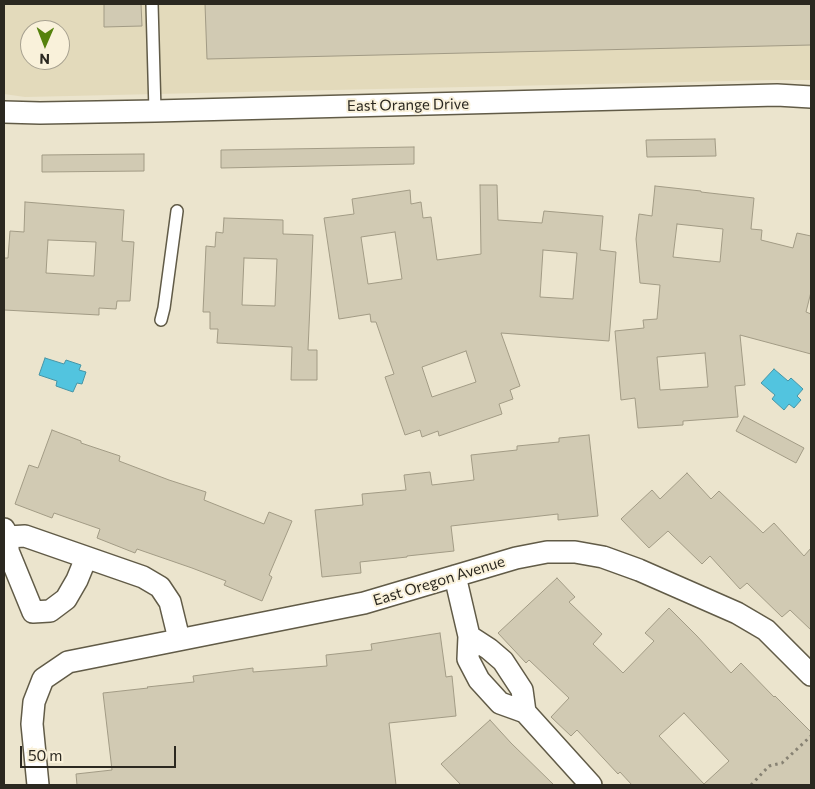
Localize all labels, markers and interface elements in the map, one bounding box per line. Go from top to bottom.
north arrow [20,20,70,70]
text: N [39,51,50,68]
street label: East Orange Drive [347,95,469,115]
street label: East Oregon Avenue [371,552,507,610]
scale bar [22,736,179,768]
text: 50 m [28,746,62,764]

